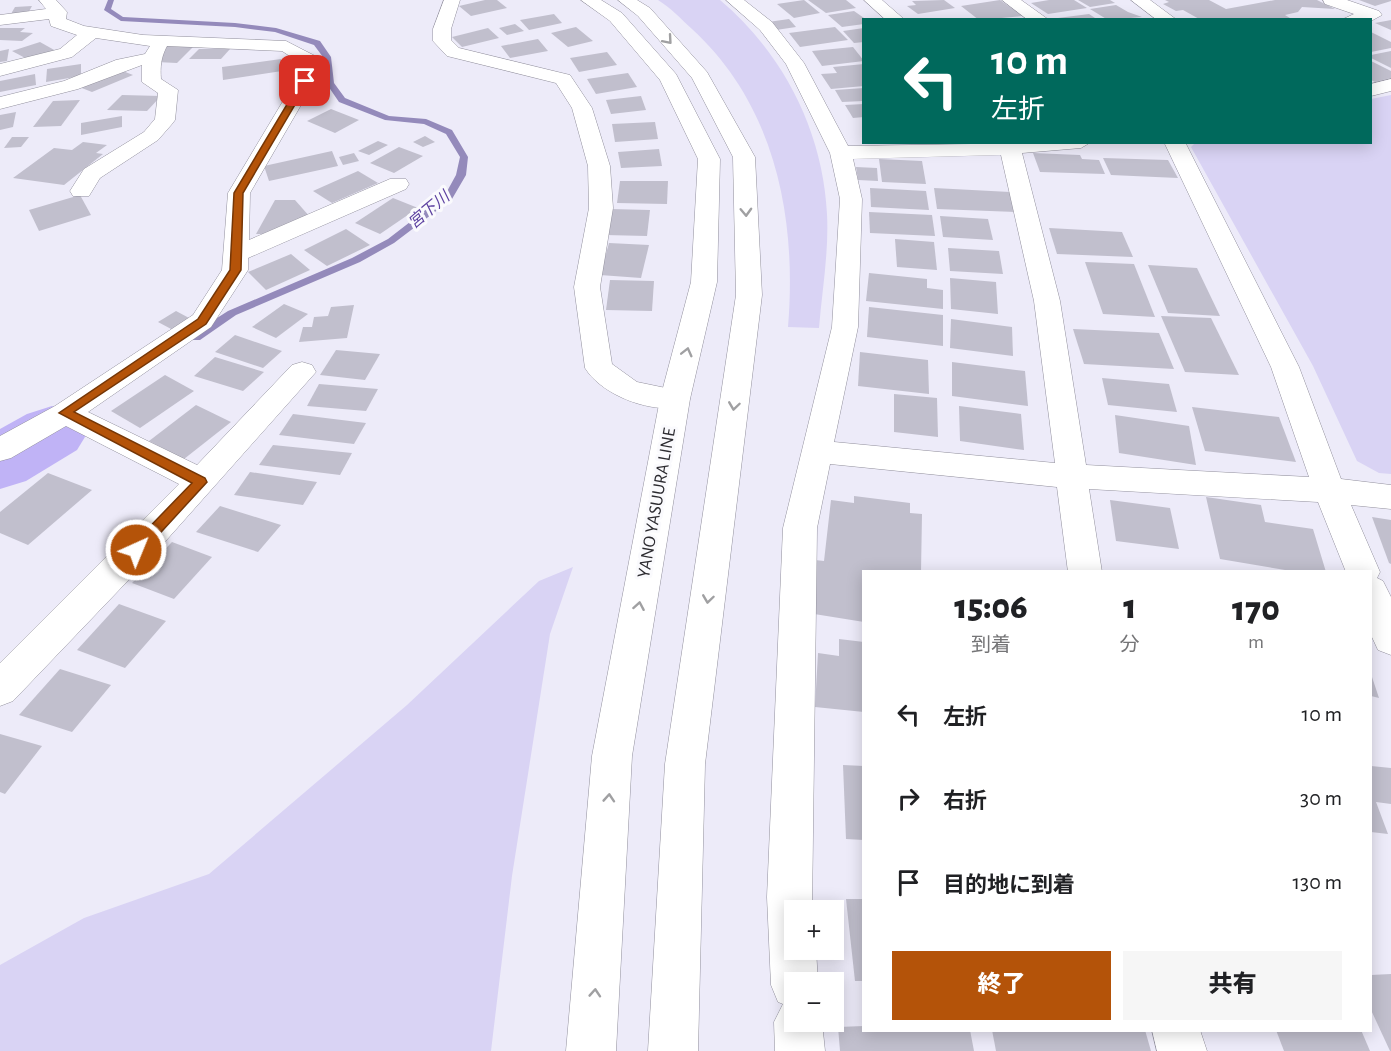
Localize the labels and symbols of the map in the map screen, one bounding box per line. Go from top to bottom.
one-way arrow [661,33,672,44]
pin [279,55,330,106]
water label: 宮下川 [405,186,454,232]
one-way arrow [740,207,752,216]
one-way arrow [679,347,692,357]
one-way arrow [728,401,741,411]
street label: YANO YASUURA LINE [635,426,679,579]
position arrow [104,518,168,582]
one-way arrow [702,595,714,604]
one-way arrow [632,601,645,611]
one-way arrow [603,794,616,803]
one-way arrow [589,988,602,997]

